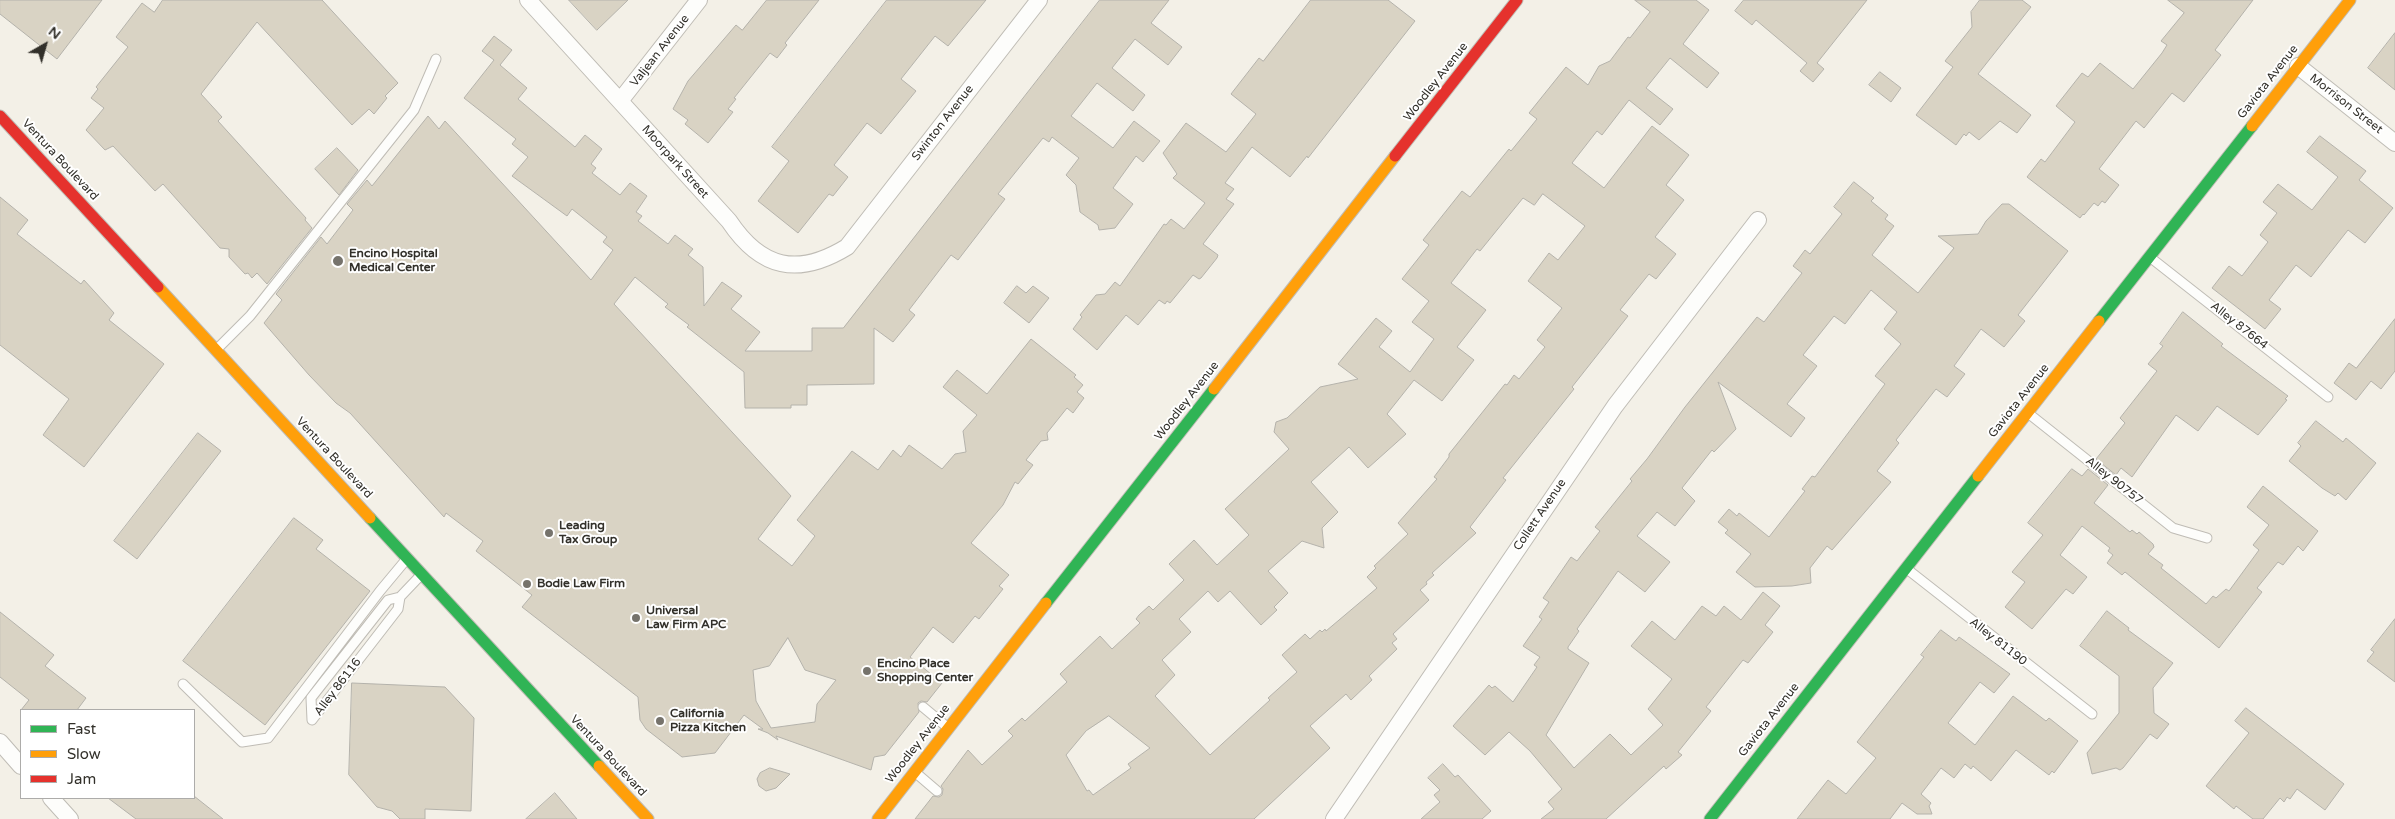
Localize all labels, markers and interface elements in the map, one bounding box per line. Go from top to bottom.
street label: Valjean Avenue [627,12,693,90]
north arrow [20,20,70,70]
text: N [45,23,64,43]
street label: Woodley Avenue [1401,40,1471,124]
street label: Gaviota Avenue [2235,42,2301,122]
street label: Morrison Street [2307,71,2385,137]
street label: Swinton Avenue [909,82,977,164]
street label: Ventura Boulevard [19,116,101,204]
street label: Moorpark Street [638,122,712,202]
place label: Encino Hospital Medical Center [349,247,438,275]
marker: Encino Hospital Medical Center [331,254,345,268]
street label: Alley 87664 [2207,299,2271,353]
street label: Woodley Avenue [1152,359,1222,443]
street label: Gaviota Avenue [1986,361,2052,441]
street label: Ventura Boulevard [293,414,375,502]
street label: Alley 90757 [2082,454,2146,508]
street label: Collett Avenue [1511,476,1569,554]
place label: Leading Tax Group [559,519,617,547]
marker: Leading Tax Group [543,527,555,539]
place label: Bodie Law Firm [537,577,625,591]
marker: Bodie Law Firm [521,578,533,590]
place label: Universal Law Firm APC [646,604,726,632]
marker: Universal Law Firm APC [630,612,642,624]
street label: Alley 81190 [1966,615,2030,669]
street label: Alley 86116 [312,655,364,719]
place label: Encino Place Shopping Center [877,657,973,685]
marker: Encino Place Shopping Center [861,665,873,677]
street label: Gaviota Avenue [1736,680,1802,760]
street label: Woodley Avenue [883,702,953,786]
place label: California Pizza Kitchen [670,707,746,735]
legend [20,709,195,799]
street label: Ventura Boulevard [567,712,649,800]
marker: California Pizza Kitchen [654,715,666,727]
text: Fast [67,720,96,738]
text: Slow [67,745,101,763]
text: Jam [67,770,96,788]

